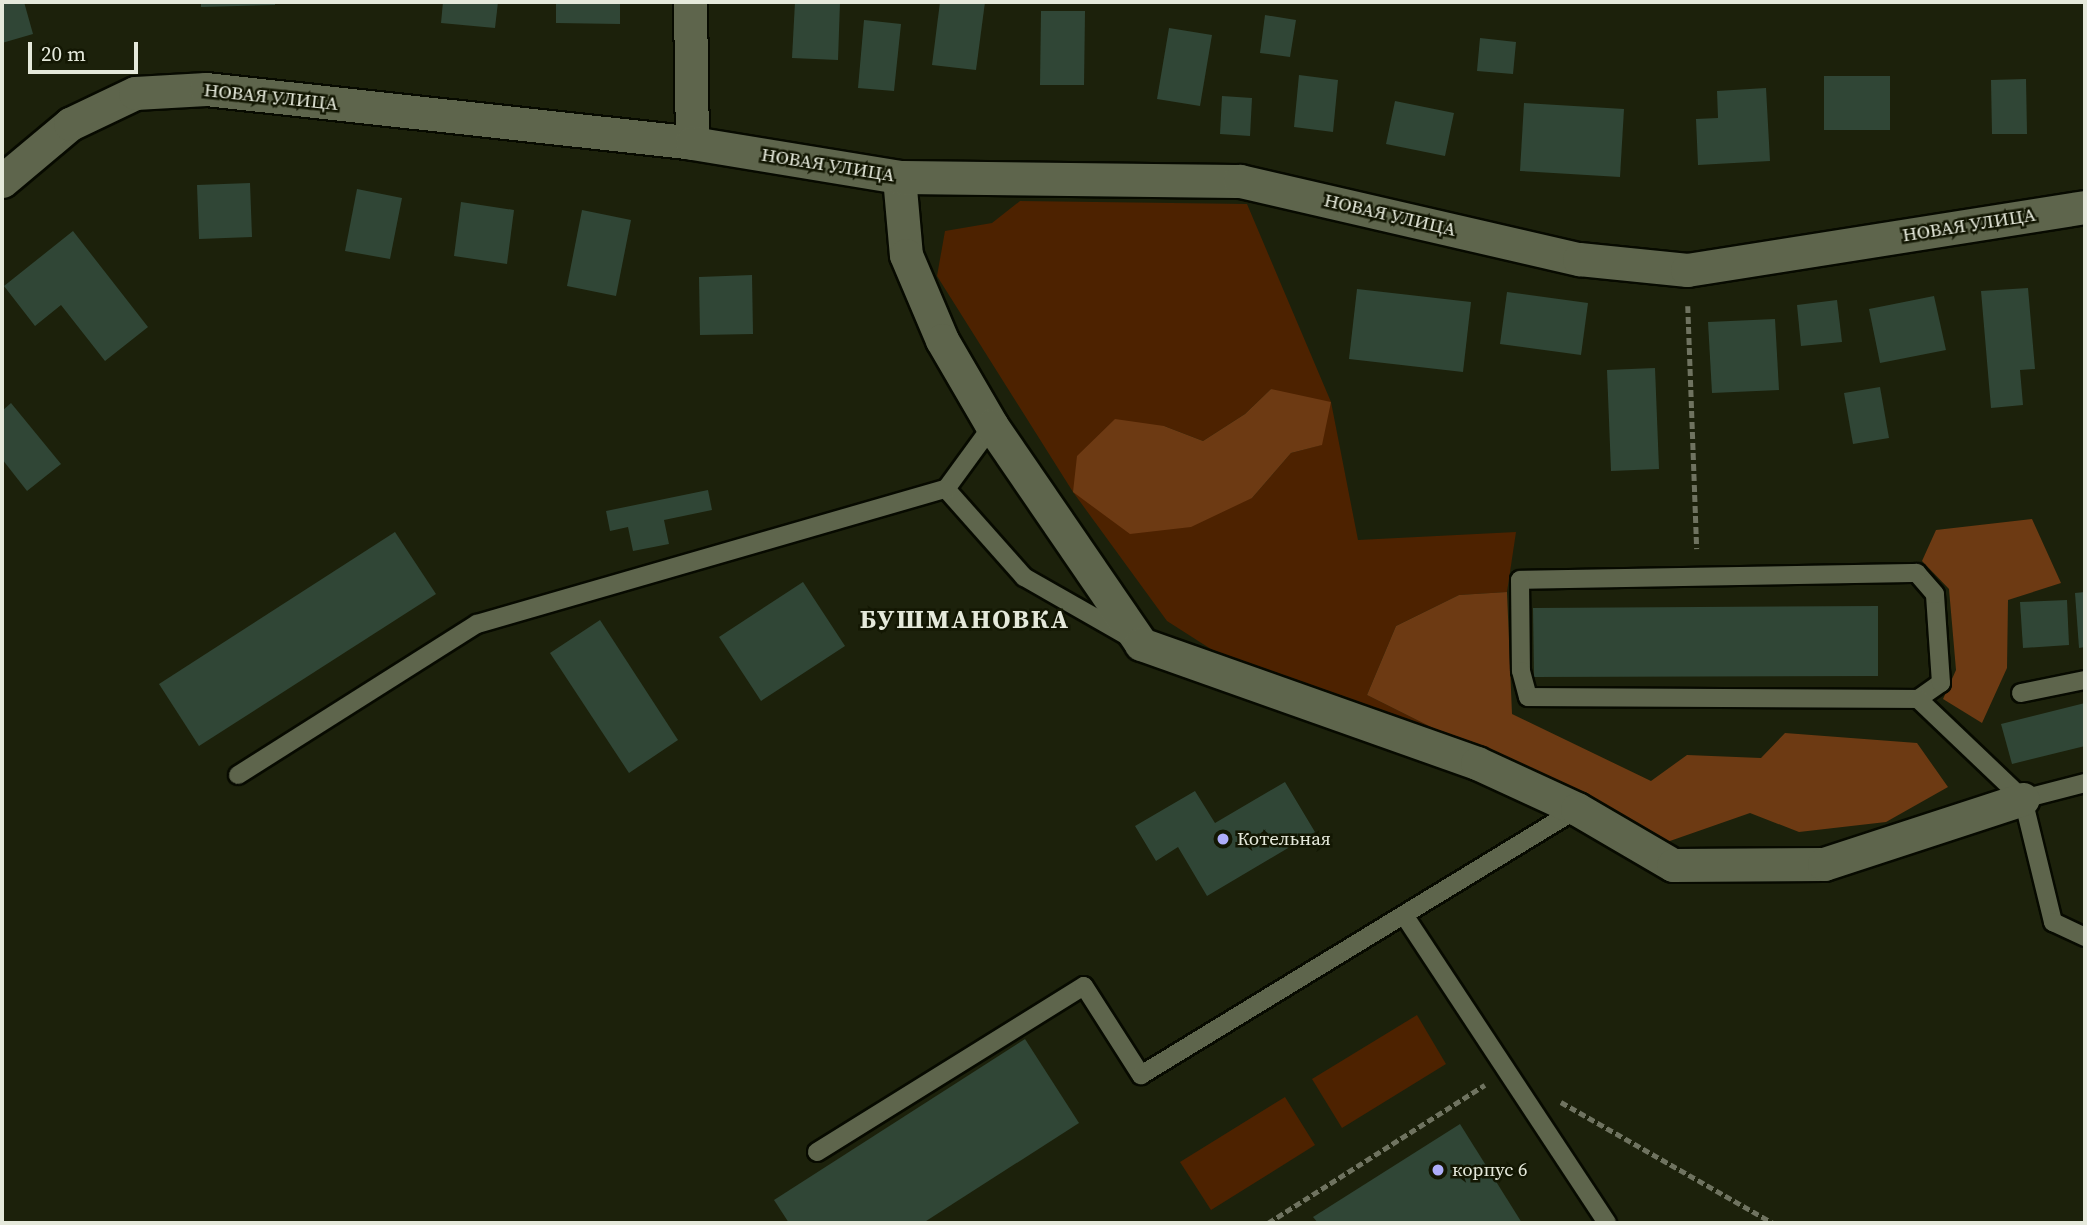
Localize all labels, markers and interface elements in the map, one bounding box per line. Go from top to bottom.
scale bar [32,28,142,72]
text: 20 m [41,39,86,68]
street label: НОВАЯ УЛИЦА [203,79,339,115]
street label: НОВАЯ УЛИЦА [760,143,896,187]
street label: НОВАЯ УЛИЦА [1322,189,1458,241]
street label: НОВАЯ УЛИЦА [1901,203,2037,247]
district label: БУШМАНОВКА [861,604,1069,636]
place label: Котельная [1237,828,1331,850]
marker: Котельная [1215,831,1231,847]
place label: корпус 6 [1452,1159,1528,1181]
marker: корпус 6 [1430,1162,1446,1178]

